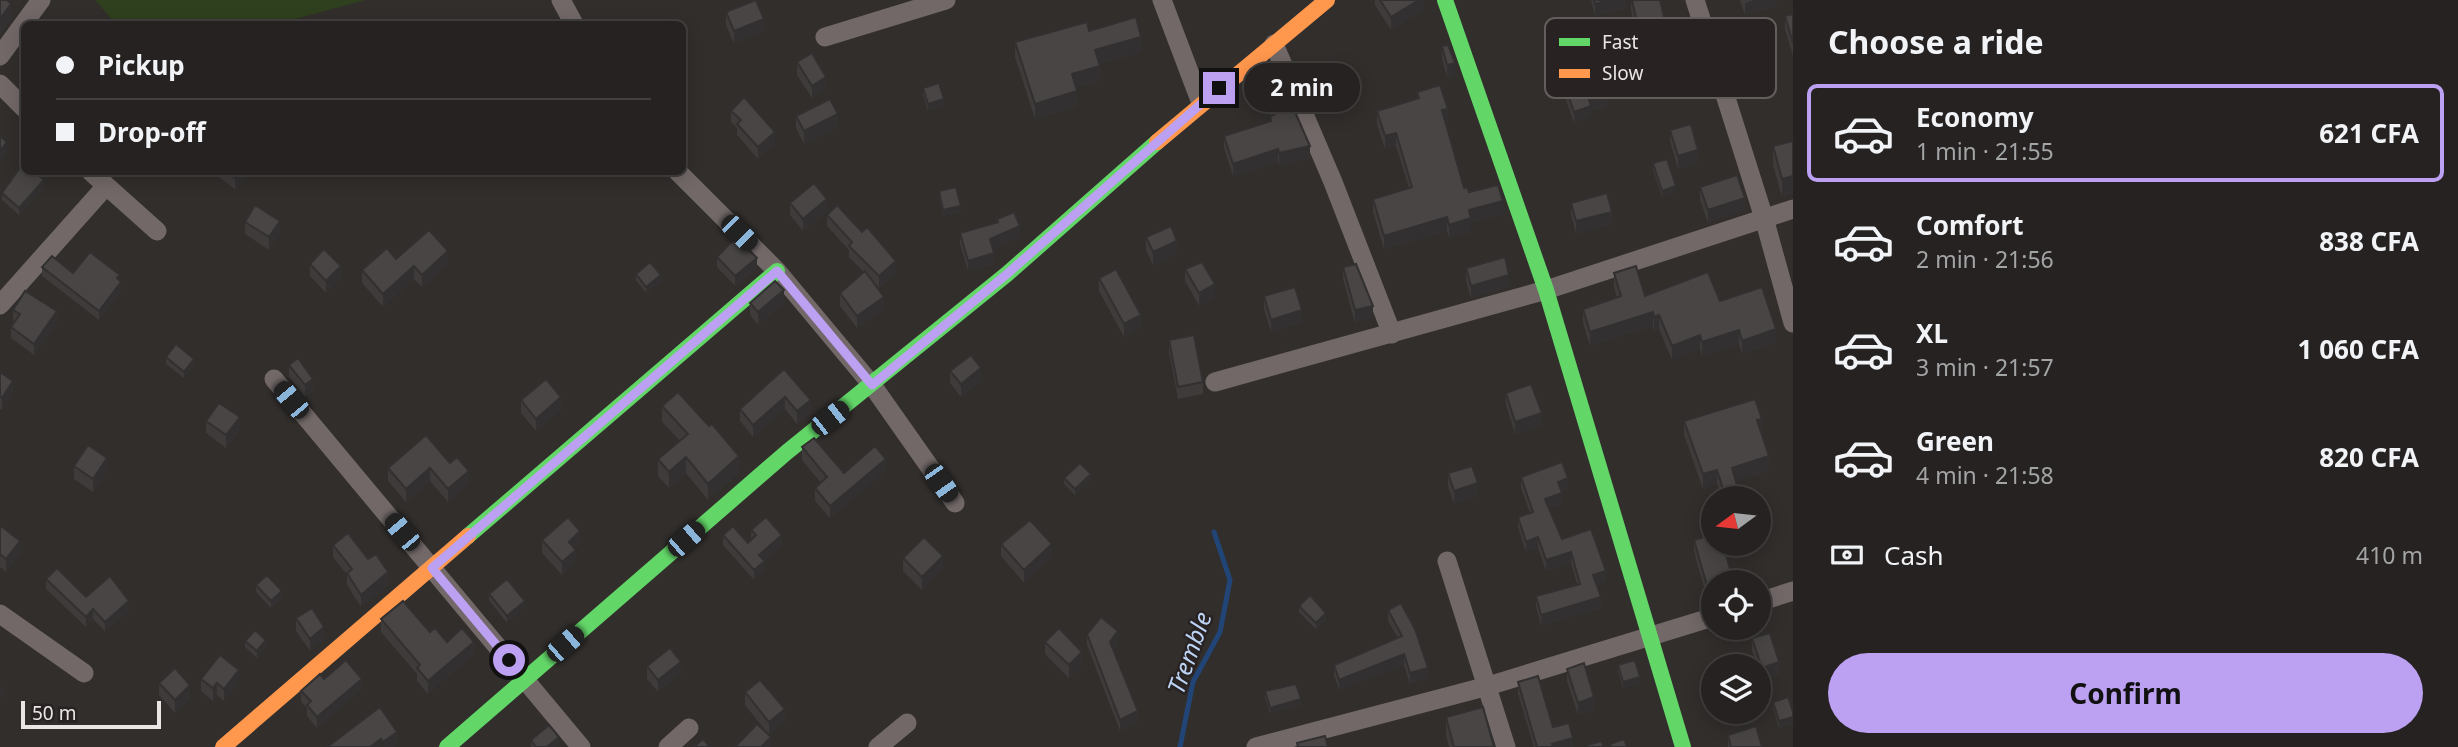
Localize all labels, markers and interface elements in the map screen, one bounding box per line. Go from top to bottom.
legend [1545,18,1776,98]
text: Choose a ride [1828,20,2044,63]
text: Fast [1602,29,1639,55]
text: Pickup [98,47,185,83]
text: Slow [1602,60,1643,86]
callout: 2 min [1244,64,1359,112]
text: 2 min [1270,71,1334,103]
route end [1203,72,1235,104]
text: Economy [1916,99,2034,135]
icon: car [1832,102,1895,165]
text: Drop-off [98,114,205,150]
text: 621 CFA [2319,115,2419,151]
text: 1 min · 21:55 [1916,135,2054,167]
text: Comfort [1916,207,2024,243]
icon: car [1832,210,1895,273]
car [717,211,762,255]
text: 838 CFA [2319,223,2419,259]
text: 2 min · 21:56 [1916,243,2054,275]
text: XL [1916,315,1948,351]
icon: car [1832,318,1895,381]
text: 1 060 CFA [2298,331,2419,367]
text: 3 min · 21:57 [1916,351,2054,383]
car [270,377,313,423]
car [807,397,854,439]
text: Green [1916,423,1994,459]
icon: car [1832,426,1895,489]
text: 820 CFA [2319,439,2419,475]
text: 4 min · 21:58 [1916,459,2054,491]
car [921,460,962,506]
north arrow [1701,486,1771,556]
map controls [1701,486,1771,724]
car [381,509,424,555]
car [664,517,709,561]
icon: cash [1828,536,1866,574]
text: Cash [1884,537,1944,573]
text: 410 m [2356,539,2423,571]
button: locate [1701,570,1771,640]
water label: Tremble [1159,607,1219,698]
car [543,622,588,666]
route start [493,644,525,676]
button: Confirm [1828,653,2423,733]
button: layers [1701,654,1771,724]
scale bar [21,698,161,730]
text: 50 m [32,700,76,726]

